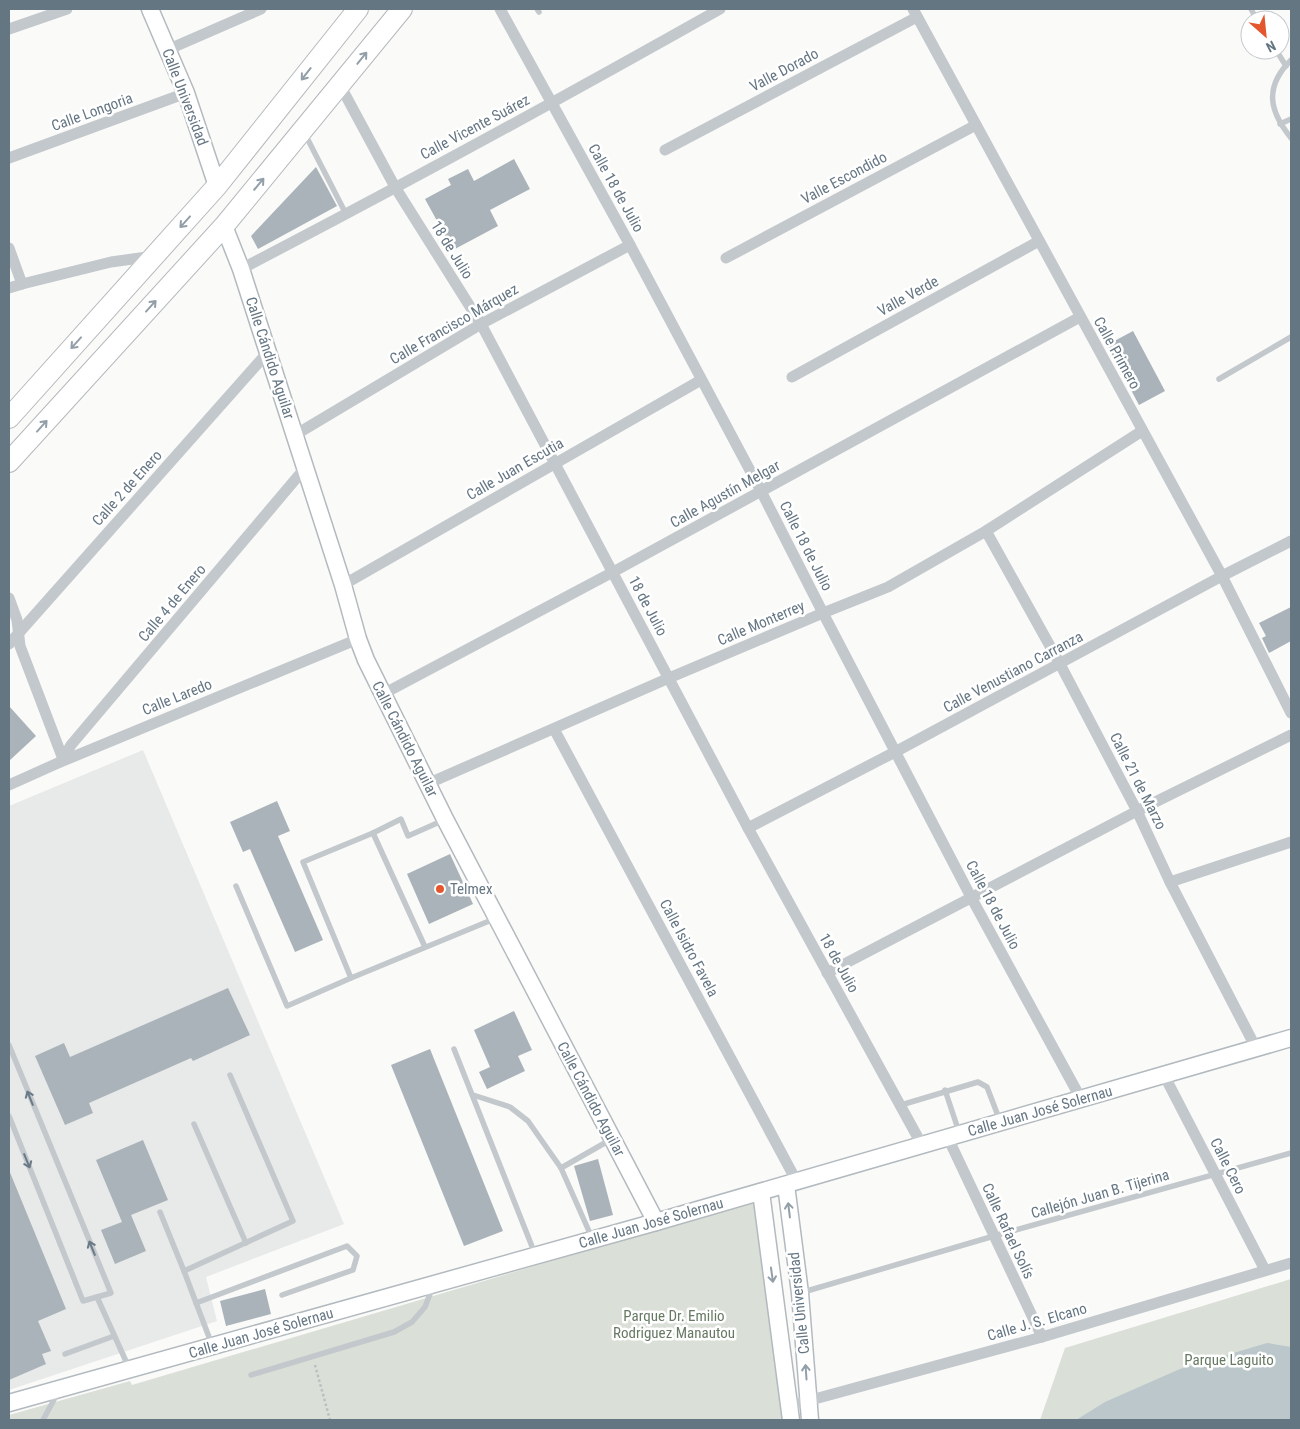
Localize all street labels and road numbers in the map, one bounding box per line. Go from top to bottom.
street label: Valle Dorado [747,44,821,96]
street label: Calle Universidad [158,46,212,148]
street label: Calle Longoria [49,89,135,135]
street label: Calle Vicente Suárez [417,91,533,163]
street label: Calle 18 de Julio [584,141,648,235]
street label: Valle Escondido [798,148,890,208]
street label: 18 de Julio [427,218,477,282]
street label: Valle Verde [874,272,942,320]
street label: Calle Francisco Márquez [387,280,521,368]
street label: Calle Cándido Aguilar [242,295,298,422]
street label: Calle Primero [1090,314,1144,392]
street label: Calle Juan Escutia [463,434,567,504]
street label: Calle 2 de Enero [88,446,166,530]
street label: Calle Agustín Melgar [667,456,783,532]
street label: Calle 18 de Julio [776,498,836,594]
street label: Calle 4 de Enero [134,561,210,645]
street label: 18 de Julio [625,573,671,639]
street label: Calle Monterrey [715,597,807,649]
street label: Calle Venustiano Carranza [940,628,1086,716]
street label: Calle Laredo [139,675,215,719]
street label: Calle Cándido Aguilar [368,678,442,800]
street label: Calle 21 de Marzo [1106,730,1170,832]
street label: Calle 18 de Julio [962,857,1024,953]
street label: Calle Isidro Favela [656,896,722,1000]
street label: 18 de Julio [815,930,863,996]
street label: Calle Cándido Aguilar [553,1039,629,1160]
street label: Calle Juan José Solernau [966,1082,1114,1140]
street label: Calle Cero [1206,1135,1250,1197]
street label: Callejón Juan B. Tijerina [1029,1166,1171,1222]
street label: Calle Rafael Solís [978,1180,1038,1282]
street label: Calle Juan José Solernau [577,1194,725,1252]
street label: Calle Universidad [785,1251,813,1355]
street label: Calle J. S. Elcano [985,1299,1089,1345]
street label: Calle Juan José Solernau [187,1304,335,1362]

